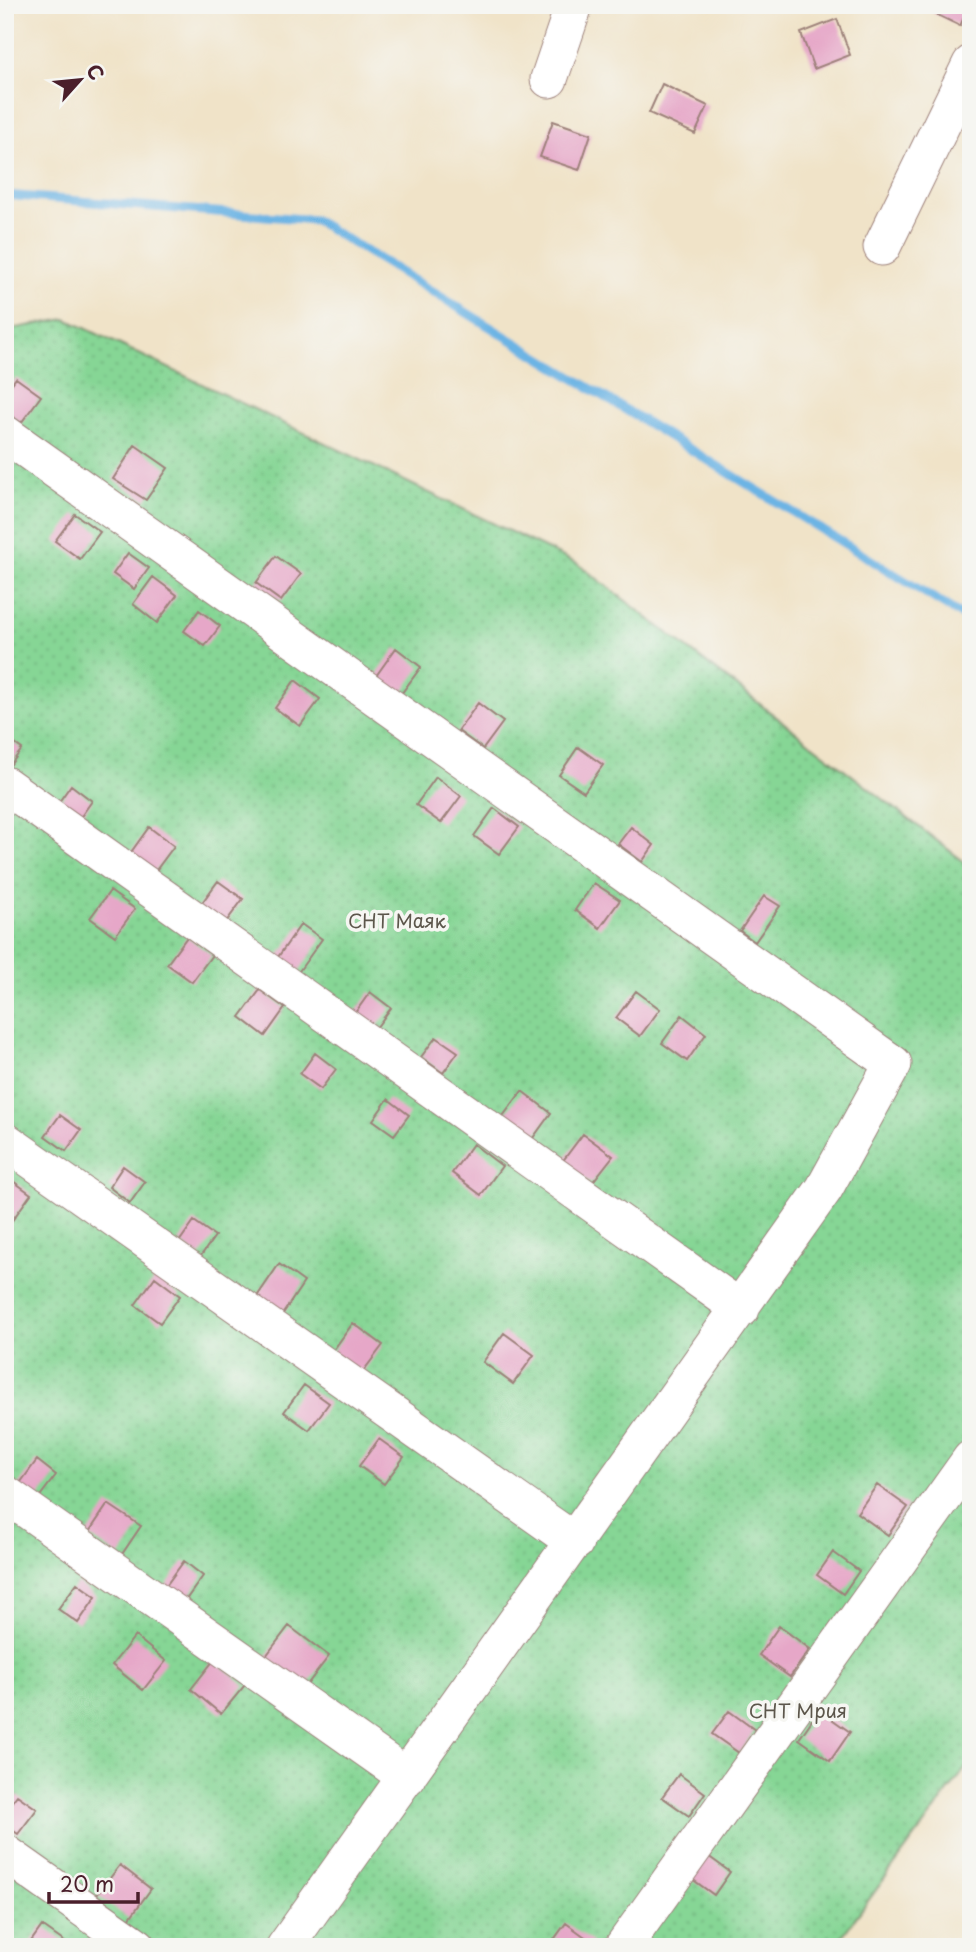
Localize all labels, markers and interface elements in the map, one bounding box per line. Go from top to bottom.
north arrow [46,46,116,116]
text: С [80,59,112,85]
park label: СНТ Маяк [348,906,447,934]
park label: СНТ Мрия [749,1696,847,1724]
scale bar [49,1861,138,1905]
text: 20 m [60,1867,114,1899]

